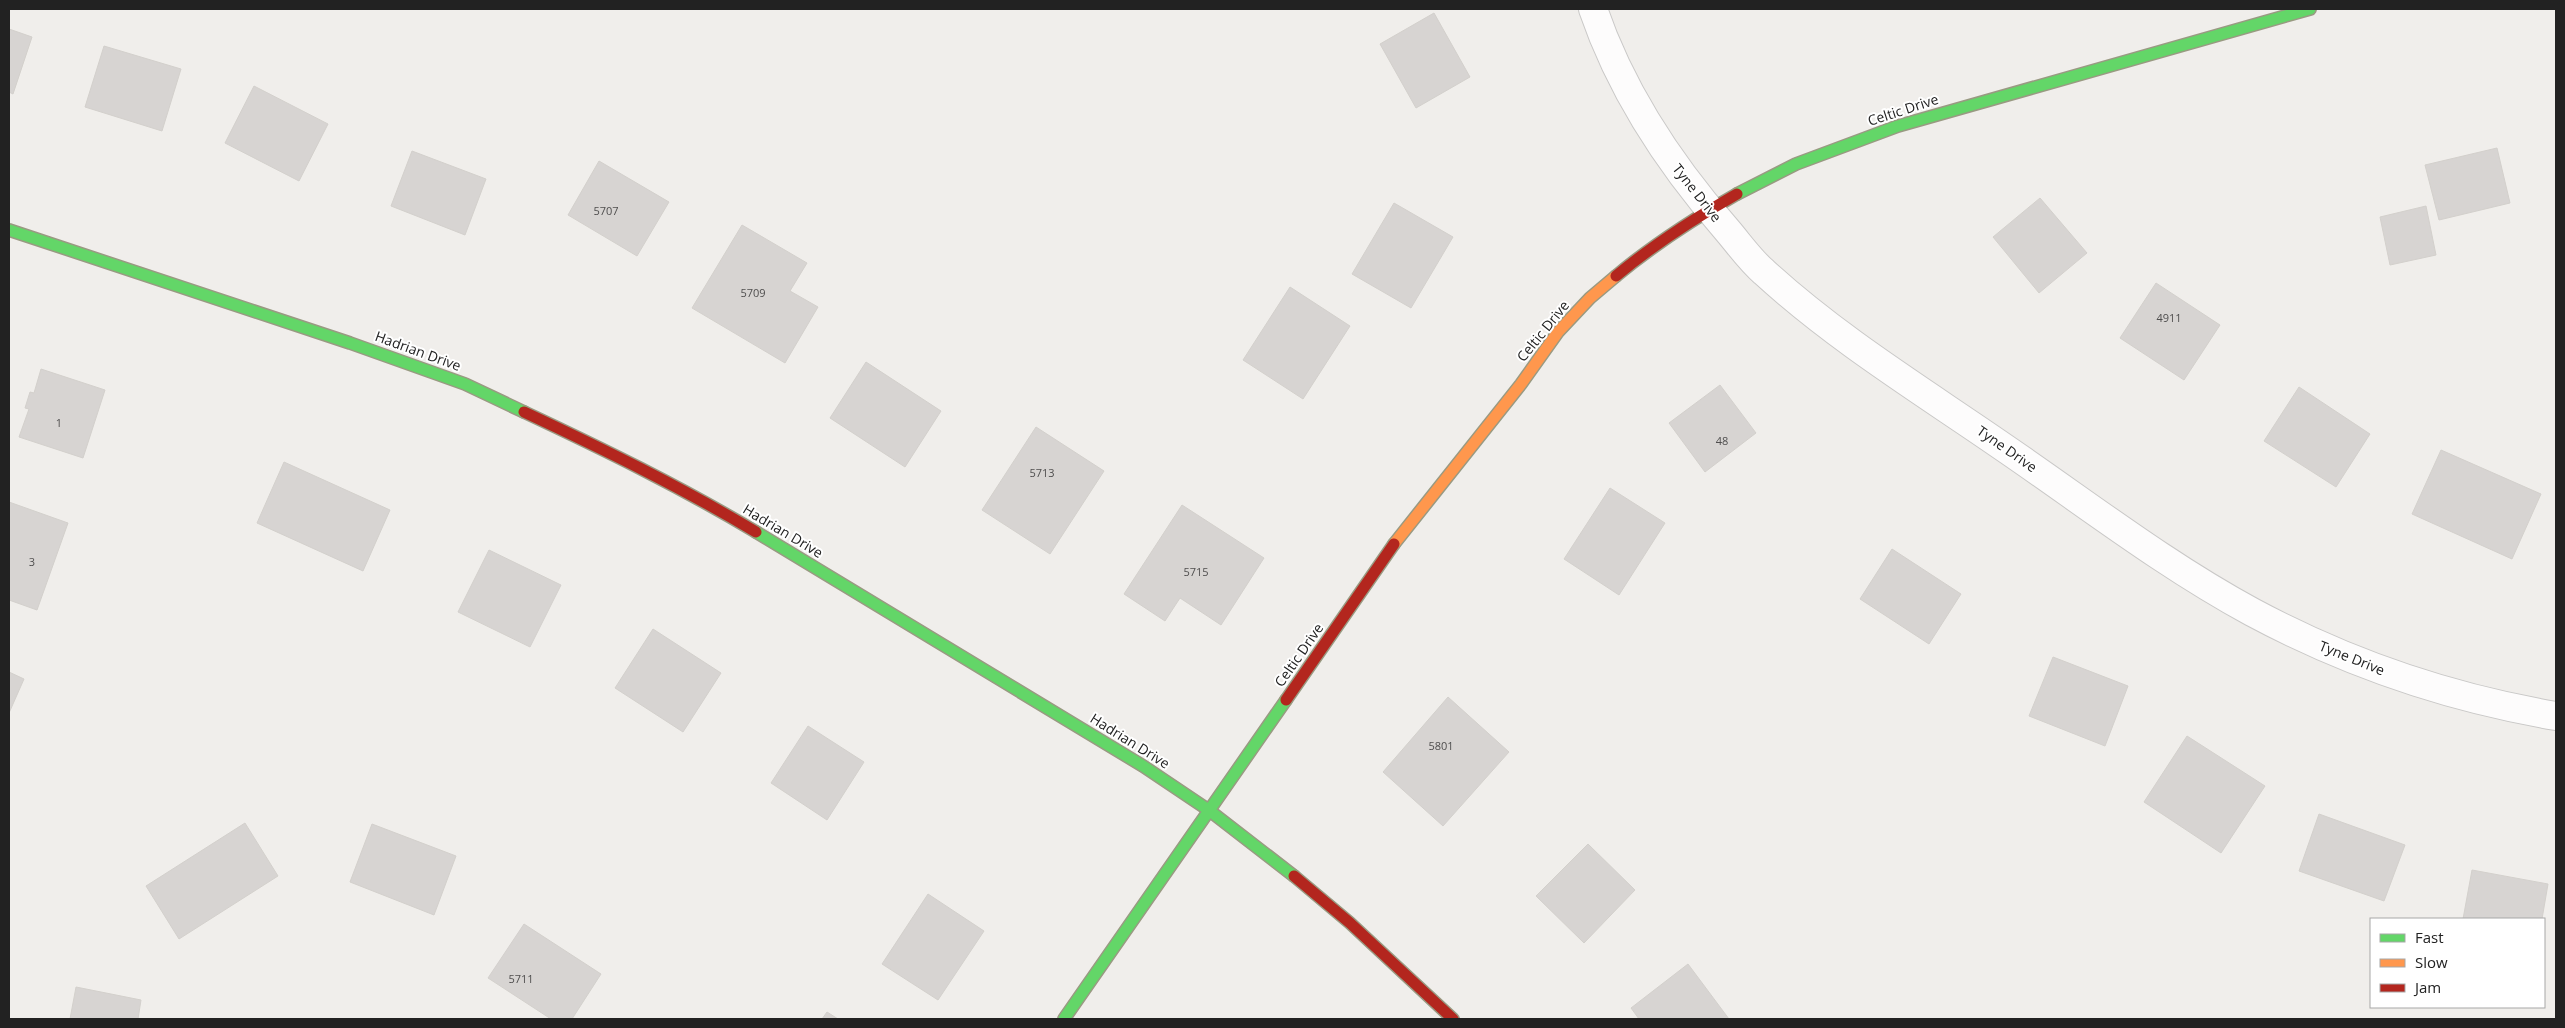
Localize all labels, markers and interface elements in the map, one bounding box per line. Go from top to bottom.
street label: Celtic Drive [1865,89,1941,130]
street label: Tyne Drive [1669,160,1726,226]
house number: 5707 [593,203,619,218]
house number: 5709 [740,285,766,300]
street label: Celtic Drive [1512,296,1573,365]
house number: 4911 [2156,310,2182,325]
street label: Hadrian Drive [373,326,464,375]
house number: 1 [56,415,62,430]
street label: Tyne Drive [1974,421,2041,476]
house number: 48 [1716,433,1728,448]
house number: 5713 [1029,465,1055,480]
street label: Hadrian Drive [740,499,827,562]
house number: 3 [29,554,35,569]
house number: 5715 [1183,564,1209,579]
street label: Celtic Drive [1270,619,1327,690]
street label: Tyne Drive [2317,636,2388,679]
street label: Hadrian Drive [1087,709,1174,773]
house number: 5801 [1428,738,1454,753]
legend [2370,918,2545,1008]
text: Fast [2415,927,2444,947]
text: Slow [2415,952,2448,972]
house number: 5711 [508,971,534,986]
text: Jam [2413,977,2441,997]

